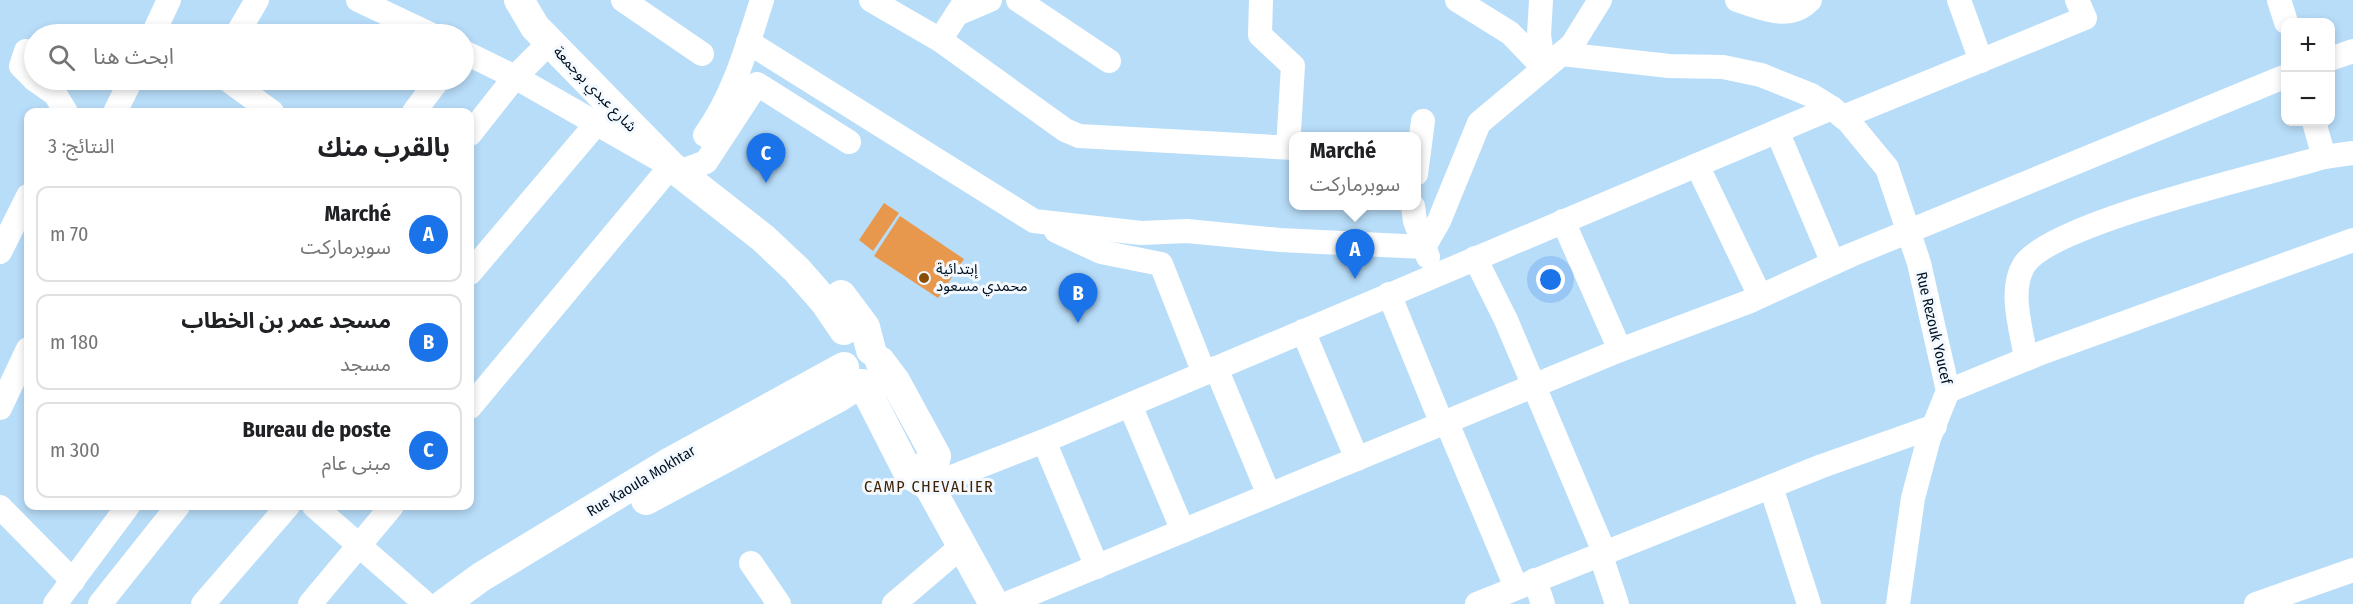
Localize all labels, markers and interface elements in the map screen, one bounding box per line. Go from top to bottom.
map controls [2281,18,2335,126]
button: + [2281,18,2335,72]
search box [24,24,474,90]
icon: search [45,41,78,74]
street label: شارع عبدي بوجمعة [547,42,641,138]
text: ابحث هنا [93,43,174,70]
button: − [2281,72,2335,126]
text: بالقرب منك [318,132,450,163]
popup [1289,132,1421,210]
text: النتائج: 3 [48,134,114,158]
pin: C [746,134,786,183]
text: Marché [1310,137,1376,164]
text: سوبرماركت [1310,172,1400,196]
text: Marché [325,200,391,227]
text: 70 m [50,222,88,246]
text: A [423,222,434,246]
pin: A [1336,230,1374,279]
text: سوبرماركت [300,235,391,259]
place label: إبتدائية محمدي مسعود [936,260,1028,297]
your location [1536,265,1565,294]
street label: Rue Rezouk Youcef [1912,270,1956,387]
marker: إبتدائية محمدي مسعود [917,271,931,285]
pin: B [1058,274,1098,323]
text: مسجد عمر بن الخطاب [181,307,391,334]
text: 180 m [50,330,98,354]
text: B [423,330,434,354]
text: مسجد [340,352,391,376]
text: Bureau de poste [242,416,391,443]
text: 300 m [50,438,100,462]
text: C [423,438,434,462]
street label: Rue Kaoula Mokhtar [583,441,699,521]
text: مبنى عام [322,451,391,475]
district label: CAMP CHEVALIER [864,477,994,496]

